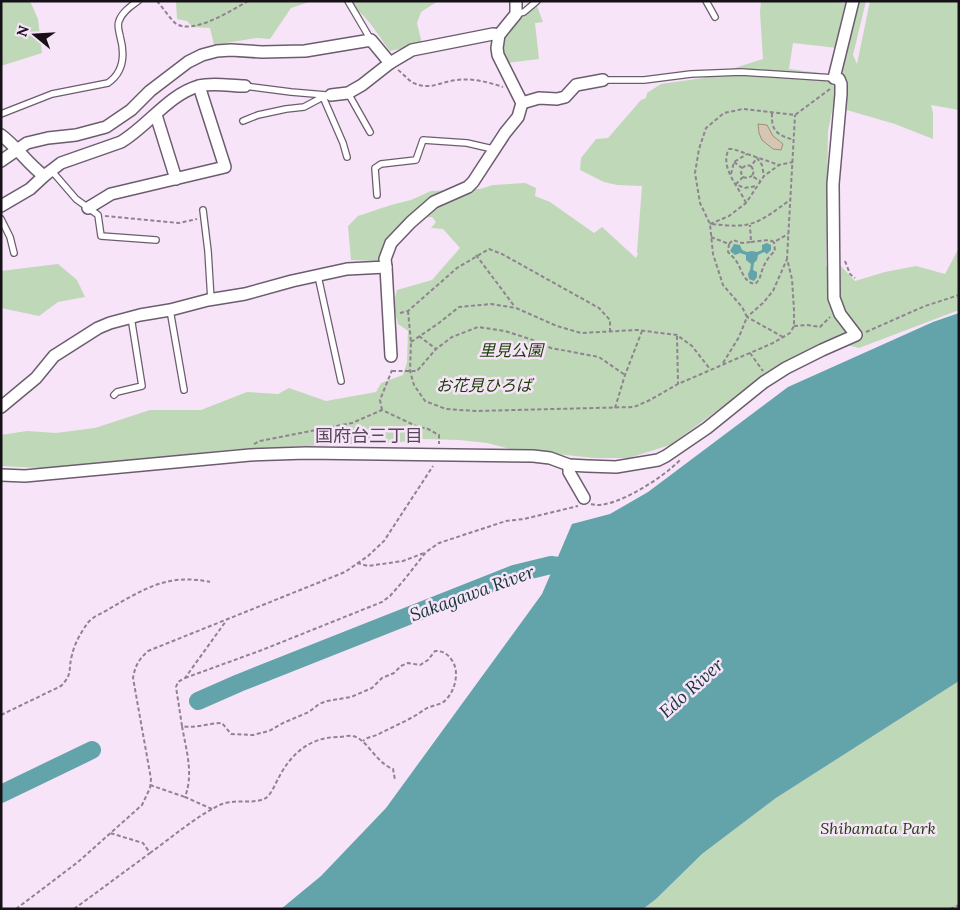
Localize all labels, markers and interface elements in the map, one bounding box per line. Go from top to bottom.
north arrow [10,10,60,60]
text: N [12,23,33,39]
park label: 里見公園 [479,340,545,360]
park label: お花見ひろば [436,375,535,395]
district label: 国府台三丁目 [315,424,423,447]
water label: Sakagawa River [407,560,538,626]
water label: Edo River [654,653,728,723]
park label: Shibamata Park [820,818,936,838]

